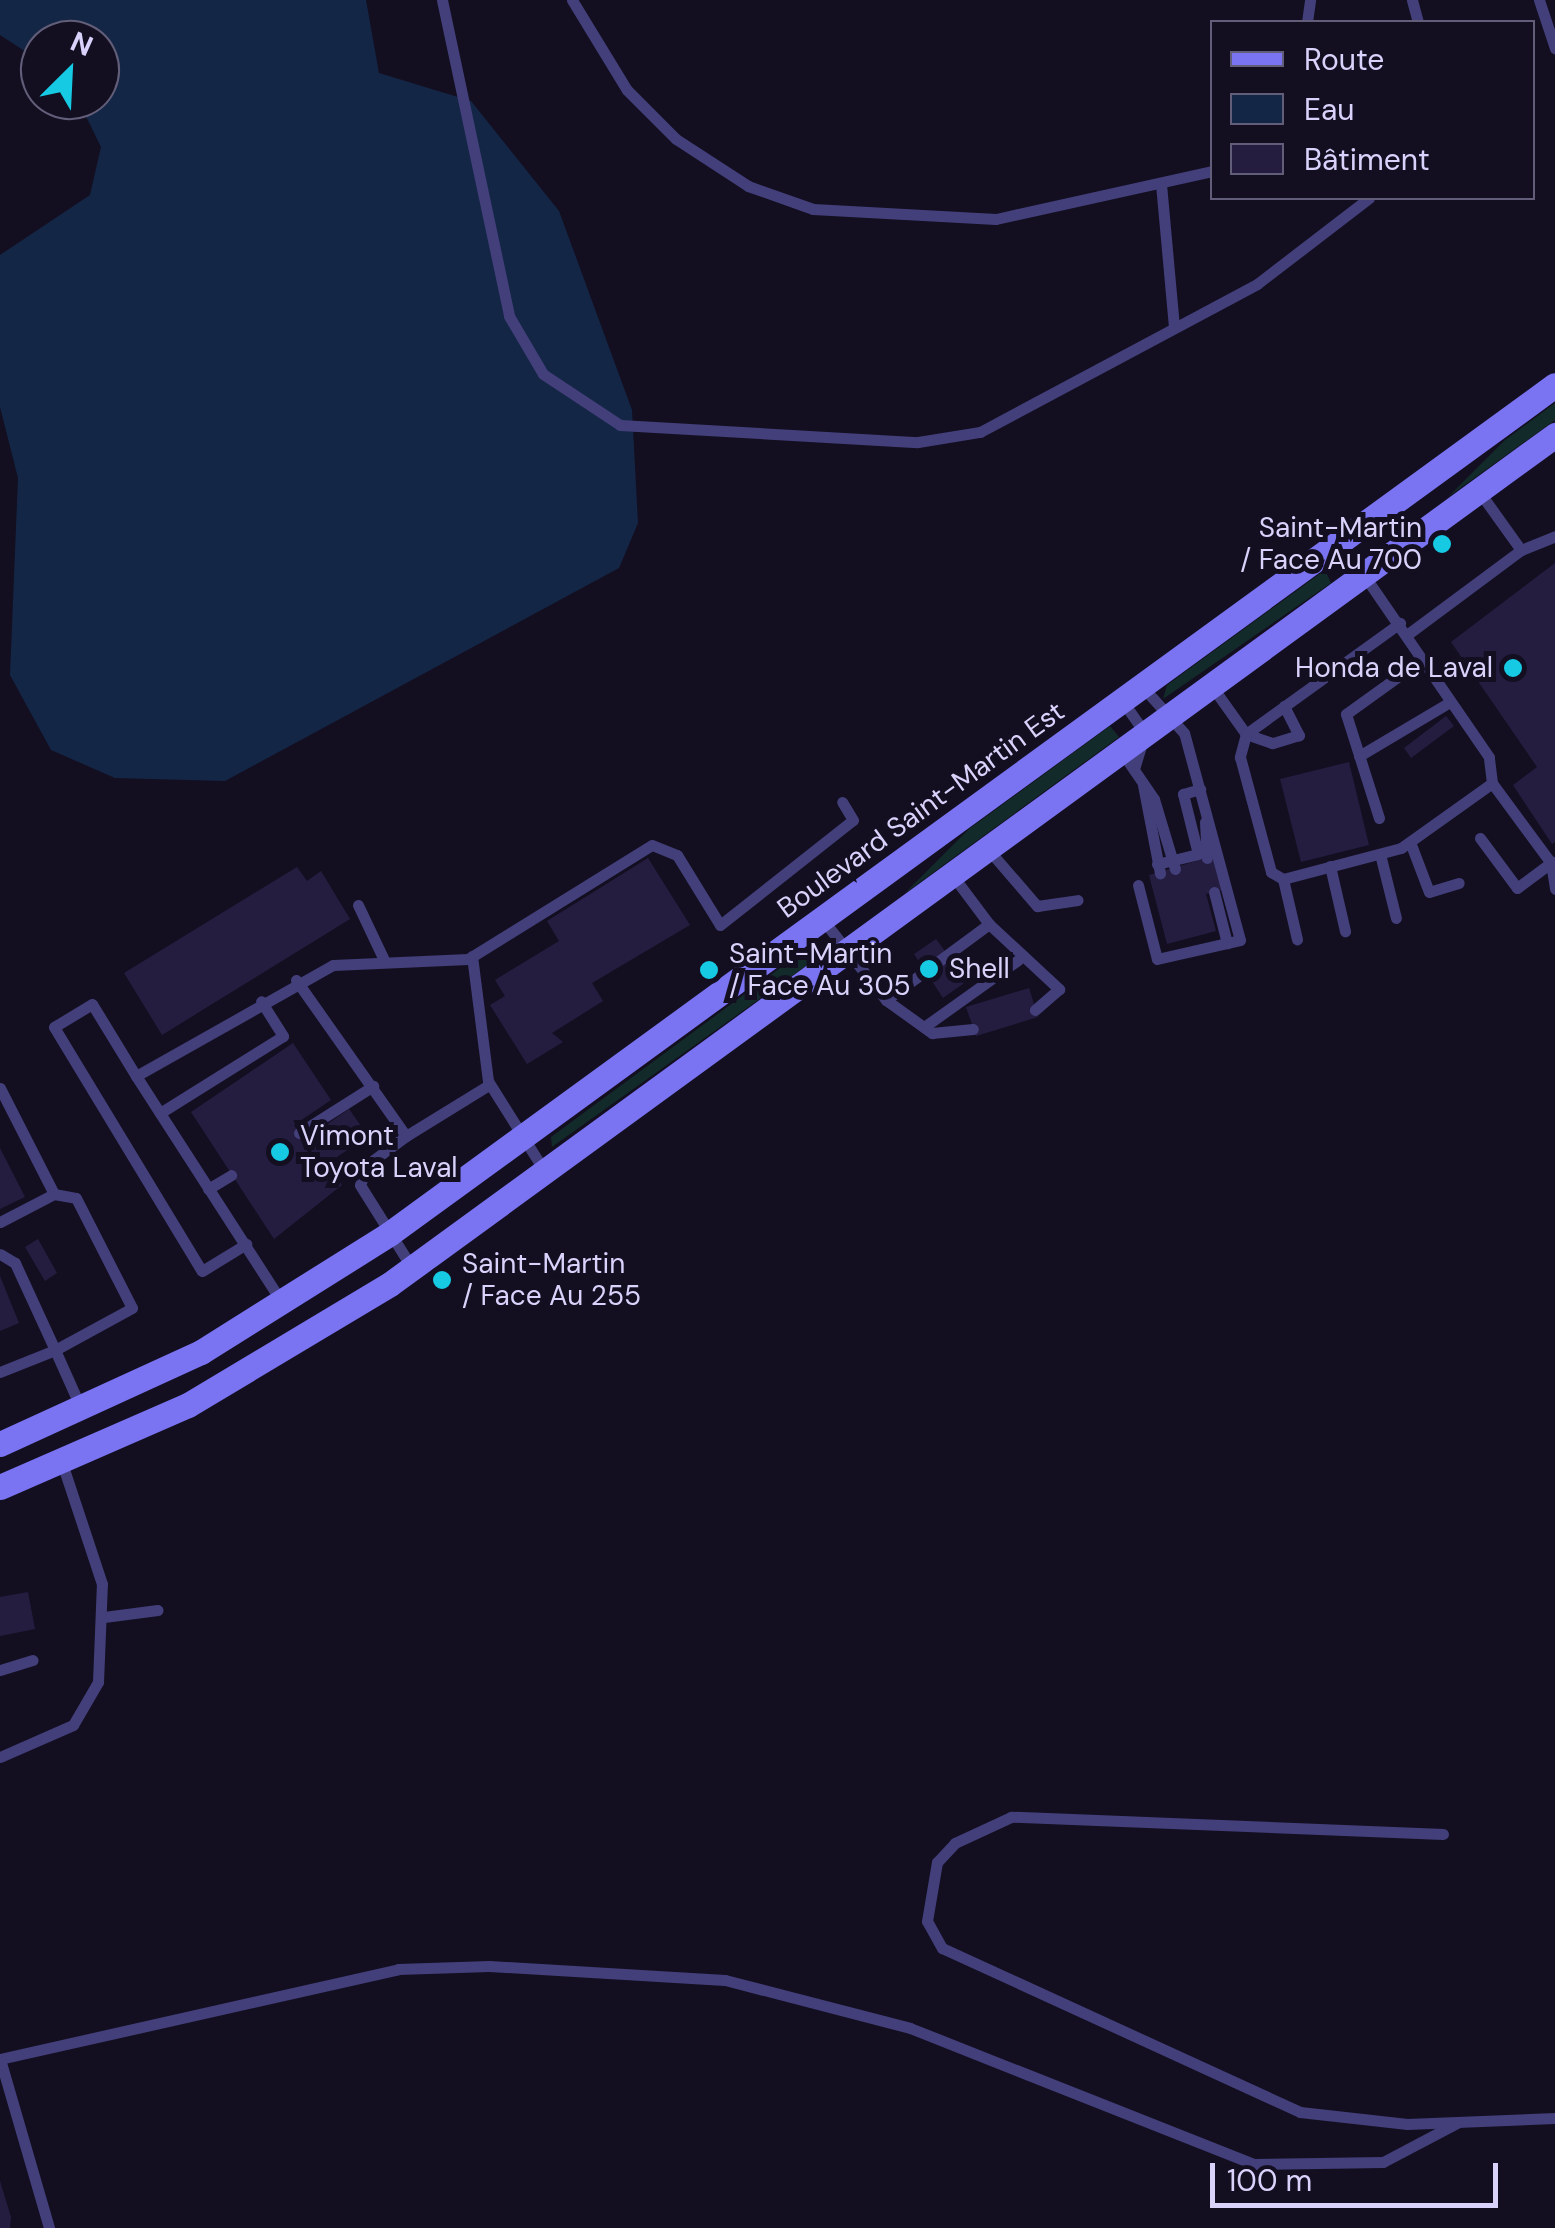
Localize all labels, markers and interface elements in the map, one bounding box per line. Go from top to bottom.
north arrow [20,20,120,120]
legend [1210,20,1535,200]
text: N [65,23,98,65]
text: Route [1304,40,1384,79]
text: Eau [1304,90,1354,129]
text: Bâtiment [1304,140,1430,179]
place label: Saint-Martin / Face Au 700 [1240,511,1422,577]
marker: Saint-Martin / Face Au 700 [1431,533,1453,555]
place label: Honda de Laval [1295,651,1493,685]
marker: Honda de Laval [1502,657,1524,679]
street label: Boulevard Saint-Martin Est [771,695,1071,925]
place label: Saint-Martin / Face Au 305 [729,937,911,1003]
place label: Shell [949,952,1010,986]
marker: Shell [918,958,940,980]
marker: Saint-Martin / Face Au 305 [698,959,720,981]
place label: Vimont Toyota Laval [300,1119,458,1185]
marker: Vimont Toyota Laval [269,1141,291,1163]
place label: Saint-Martin / Face Au 255 [462,1247,641,1313]
marker: Saint-Martin / Face Au 255 [431,1269,453,1291]
scale bar [1215,2143,1502,2205]
text: 100 m [1227,2161,1312,2200]

